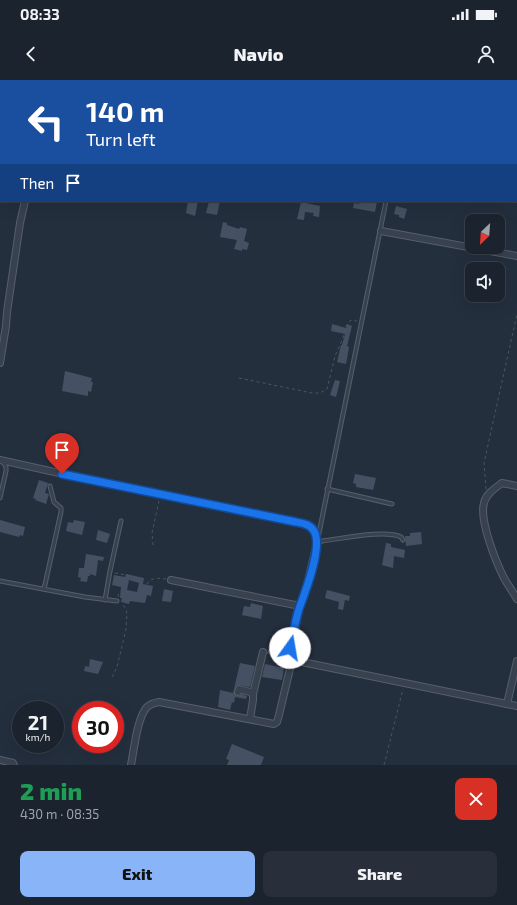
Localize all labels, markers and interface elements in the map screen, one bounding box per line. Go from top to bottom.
text: 08:33 [20,5,60,23]
icon: back [20,43,42,65]
text: Navio [233,43,284,65]
icon: person [475,43,497,65]
text: 140 m [86,94,164,128]
icon: left [20,96,72,148]
text: Turn left [86,128,156,150]
icon: arrive [62,172,84,194]
text: Then [20,174,54,192]
north arrow [465,214,505,254]
map controls [465,214,505,302]
button: sound [465,262,505,302]
pin [45,433,79,474]
icon: arrive [51,439,73,461]
position arrow [269,627,311,669]
speed limit sign: 30 [72,701,124,753]
text: 21 [28,710,48,734]
text: km/h [26,731,50,743]
text: 2 min [20,776,82,805]
button: close [455,778,497,820]
text: 430 m · 08:35 [20,806,99,822]
button: Exit [20,851,255,897]
button: Share [263,851,497,897]

